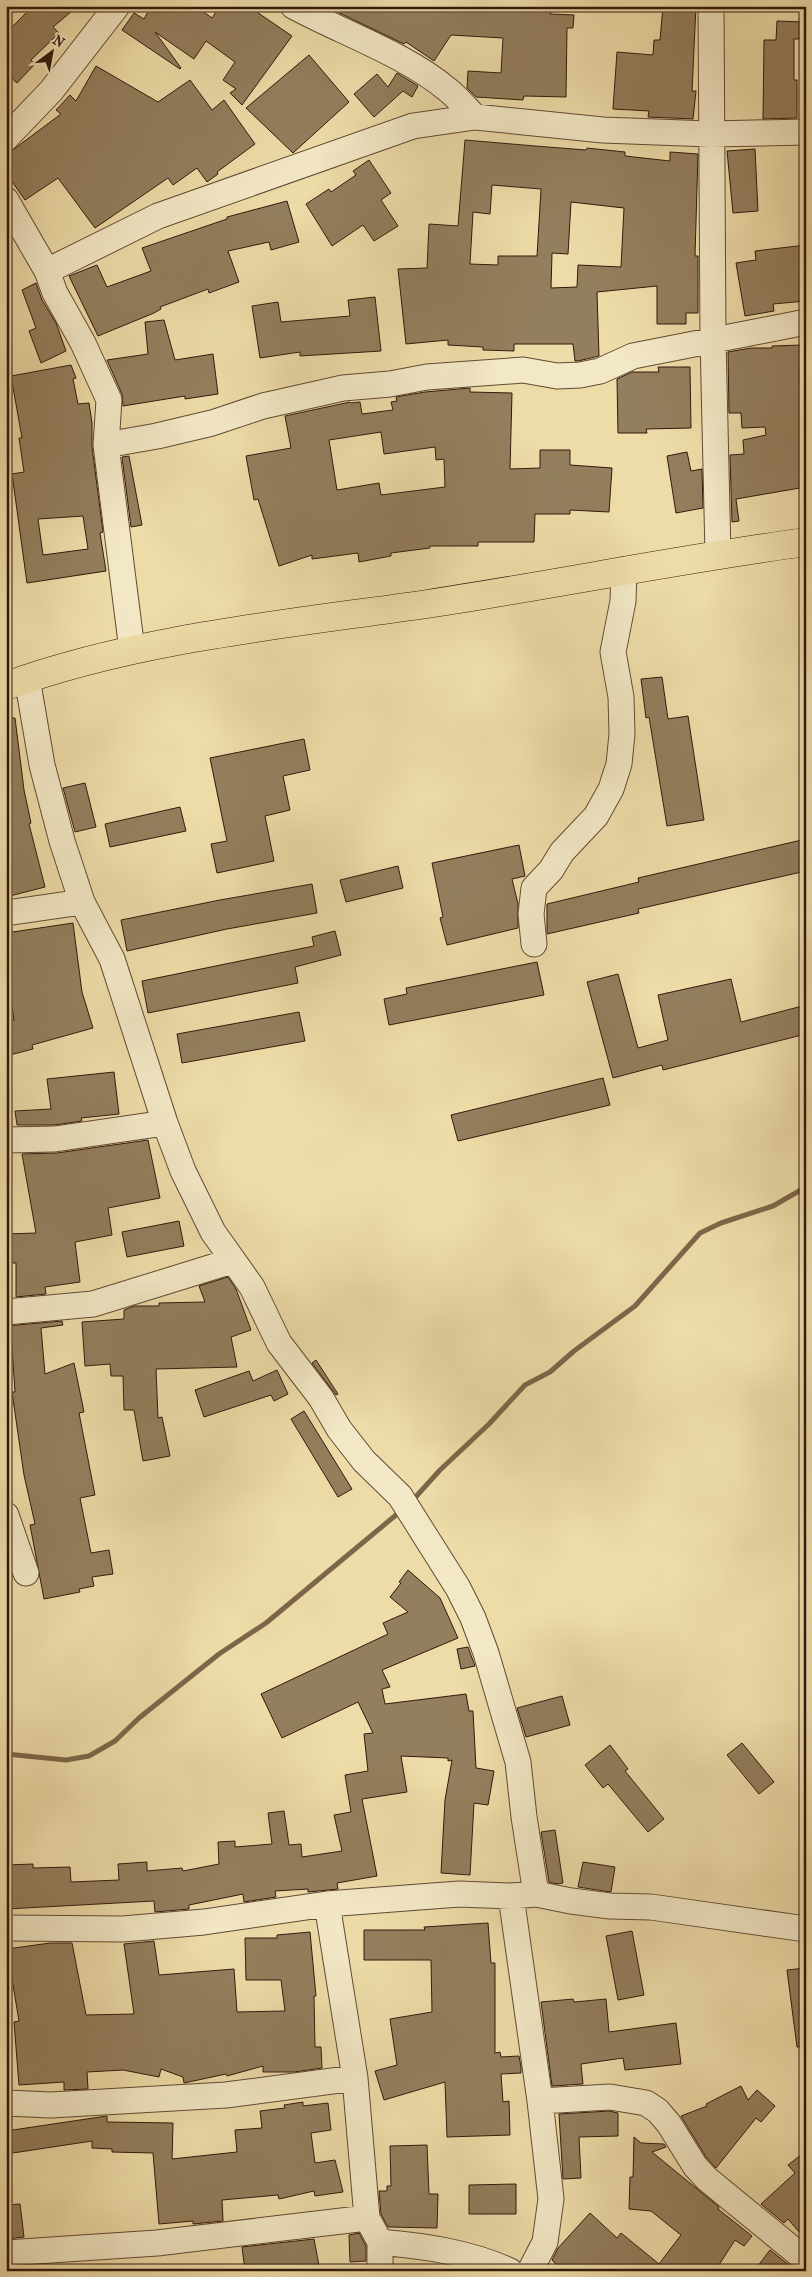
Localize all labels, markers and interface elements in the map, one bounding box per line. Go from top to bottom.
north arrow [28,28,78,78]
text: N [50,31,68,52]

